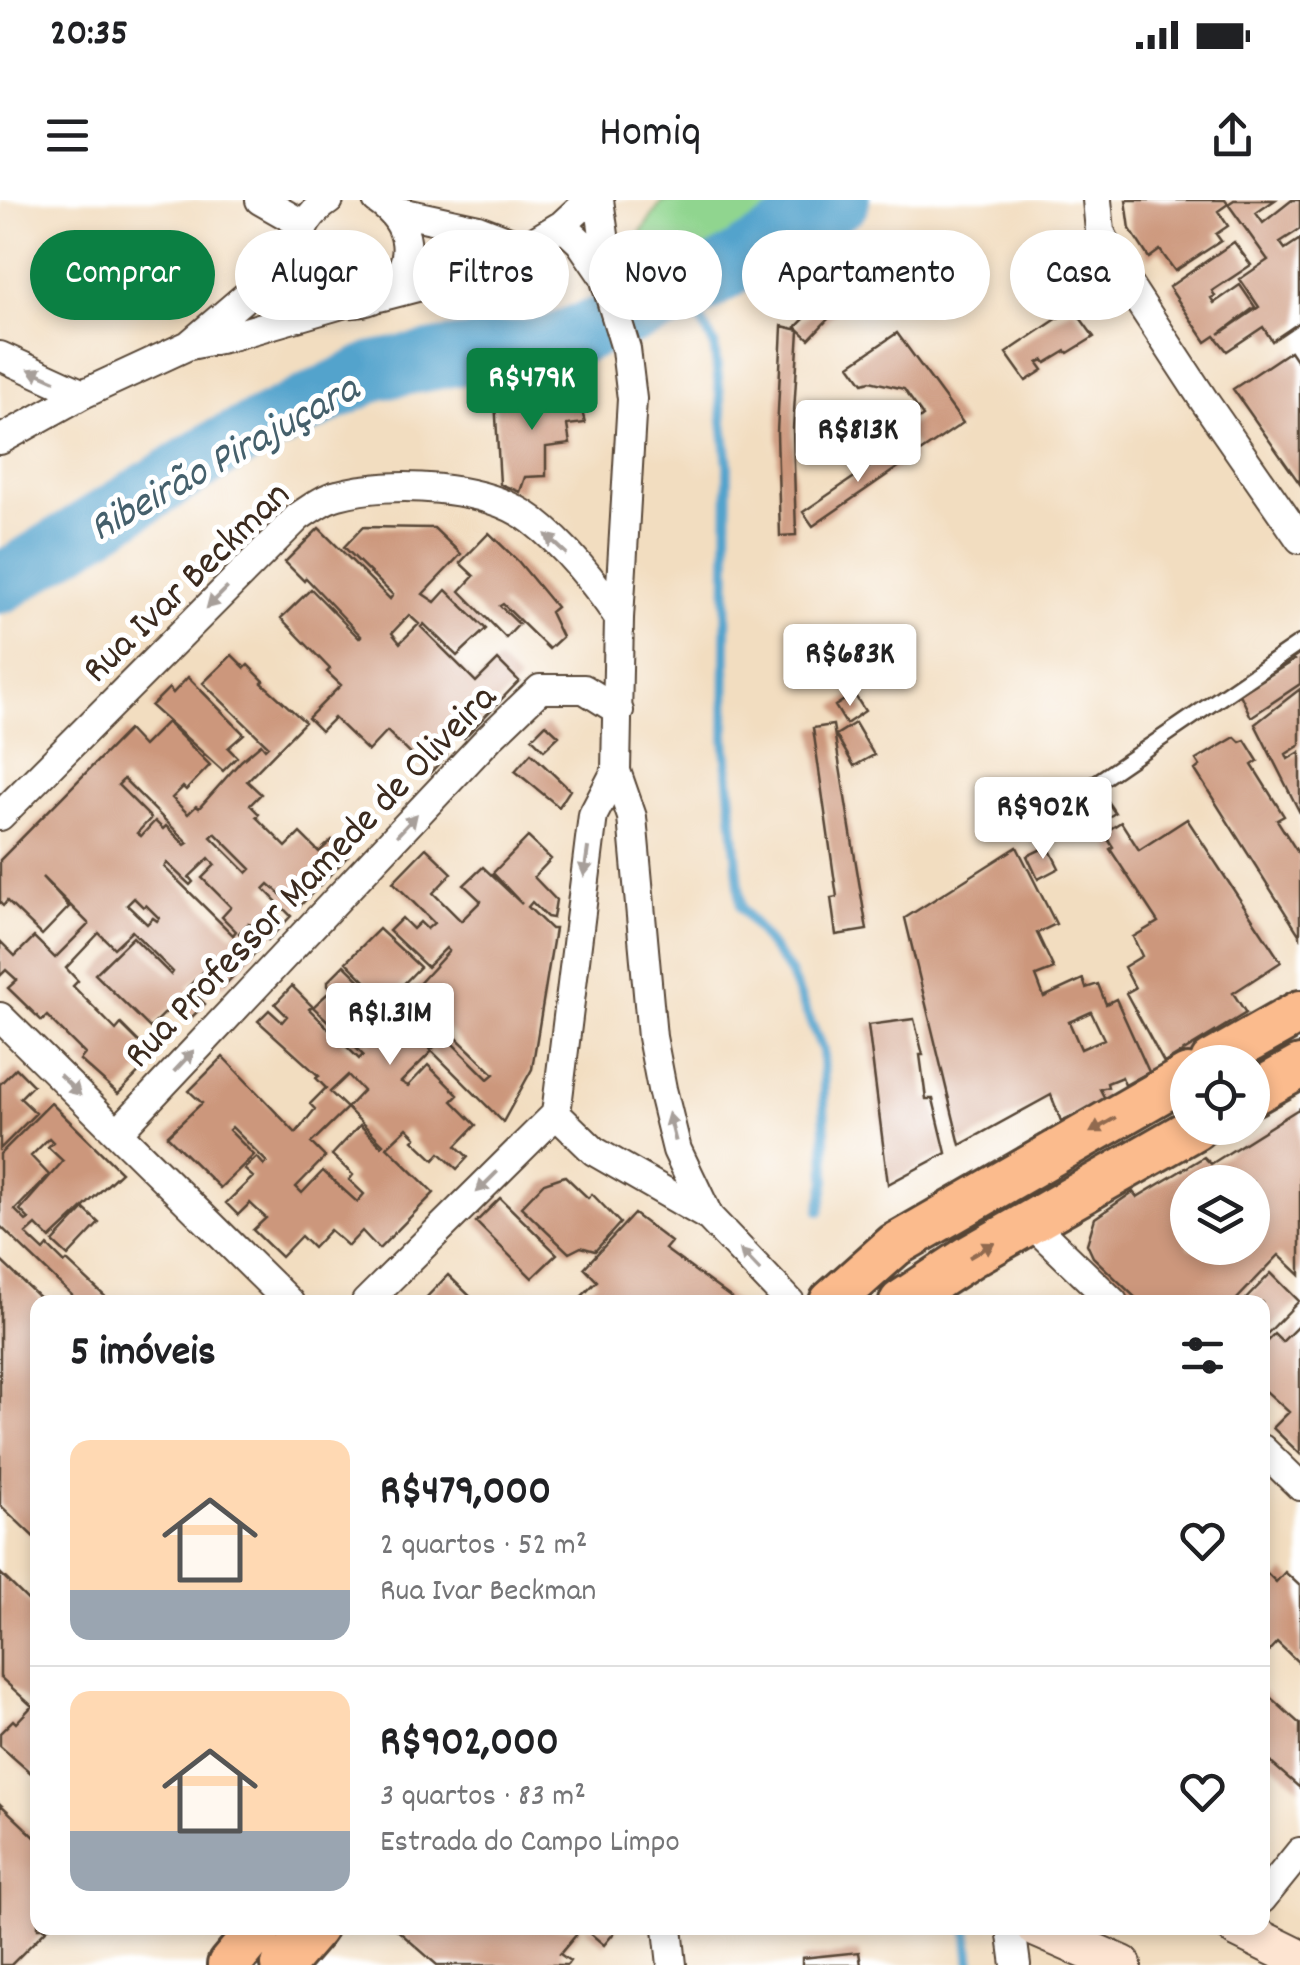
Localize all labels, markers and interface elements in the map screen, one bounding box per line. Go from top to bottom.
text: 20:35 [50,8,128,63]
text: Homiq [599,103,701,167]
icon: menu [40,108,95,163]
icon: share [1205,108,1260,163]
chip: Comprar [30,230,215,320]
chip: Alugar [235,230,393,320]
chip: Filtros [413,230,569,320]
chip: Novo [589,230,722,320]
chip: Apartamento [742,230,990,320]
chip: Casa [1010,230,1145,320]
pin: R$479K [451,348,613,433]
text: R$479K [489,357,575,403]
water label: Ribeirão Pirajuçara [80,361,373,560]
one-way arrow [27,367,57,383]
pin: R$813K [777,400,939,485]
text: R$813K [818,409,898,455]
street label: Rua Ivar Beckman [72,470,306,699]
one-way arrow [545,532,569,556]
one-way arrow [206,585,229,609]
pin: R$683K [769,624,931,709]
text: R$683K [805,633,895,679]
street label: Rua Professor Mamede de Oliveira [113,672,513,1084]
pin: R$902K [962,777,1124,862]
text: R$902K [997,786,1089,832]
one-way arrow [395,813,418,837]
one-way arrow [578,847,594,878]
pin: R$1.31M [298,983,482,1068]
text: R$1.31M [348,992,432,1038]
map controls [1170,1045,1270,1265]
button: locate [1170,1045,1270,1145]
one-way arrow [172,1050,195,1074]
one-way arrow [57,1073,81,1097]
one-way arrow [663,1111,679,1142]
one-way arrow [1089,1116,1117,1133]
button: layers [1170,1165,1270,1265]
one-way arrow [475,1170,499,1194]
one-way arrow [968,1241,996,1259]
one-way arrow [739,1248,762,1272]
text: 5 imóveis [70,1325,216,1385]
icon: filters [1175,1328,1230,1383]
text: R$479,000 [380,1464,551,1524]
icon: home [150,1480,270,1600]
icon: heart [1175,1513,1230,1568]
text: 2 quartos · 52 m² [380,1524,588,1570]
text: Rua Ivar Beckman [380,1570,596,1616]
text: R$902,000 [380,1715,559,1775]
icon: home [150,1731,270,1851]
icon: heart [1175,1764,1230,1819]
text: 3 quartos · 83 m² [380,1775,586,1821]
text: Estrada do Campo Limpo [380,1821,680,1867]

